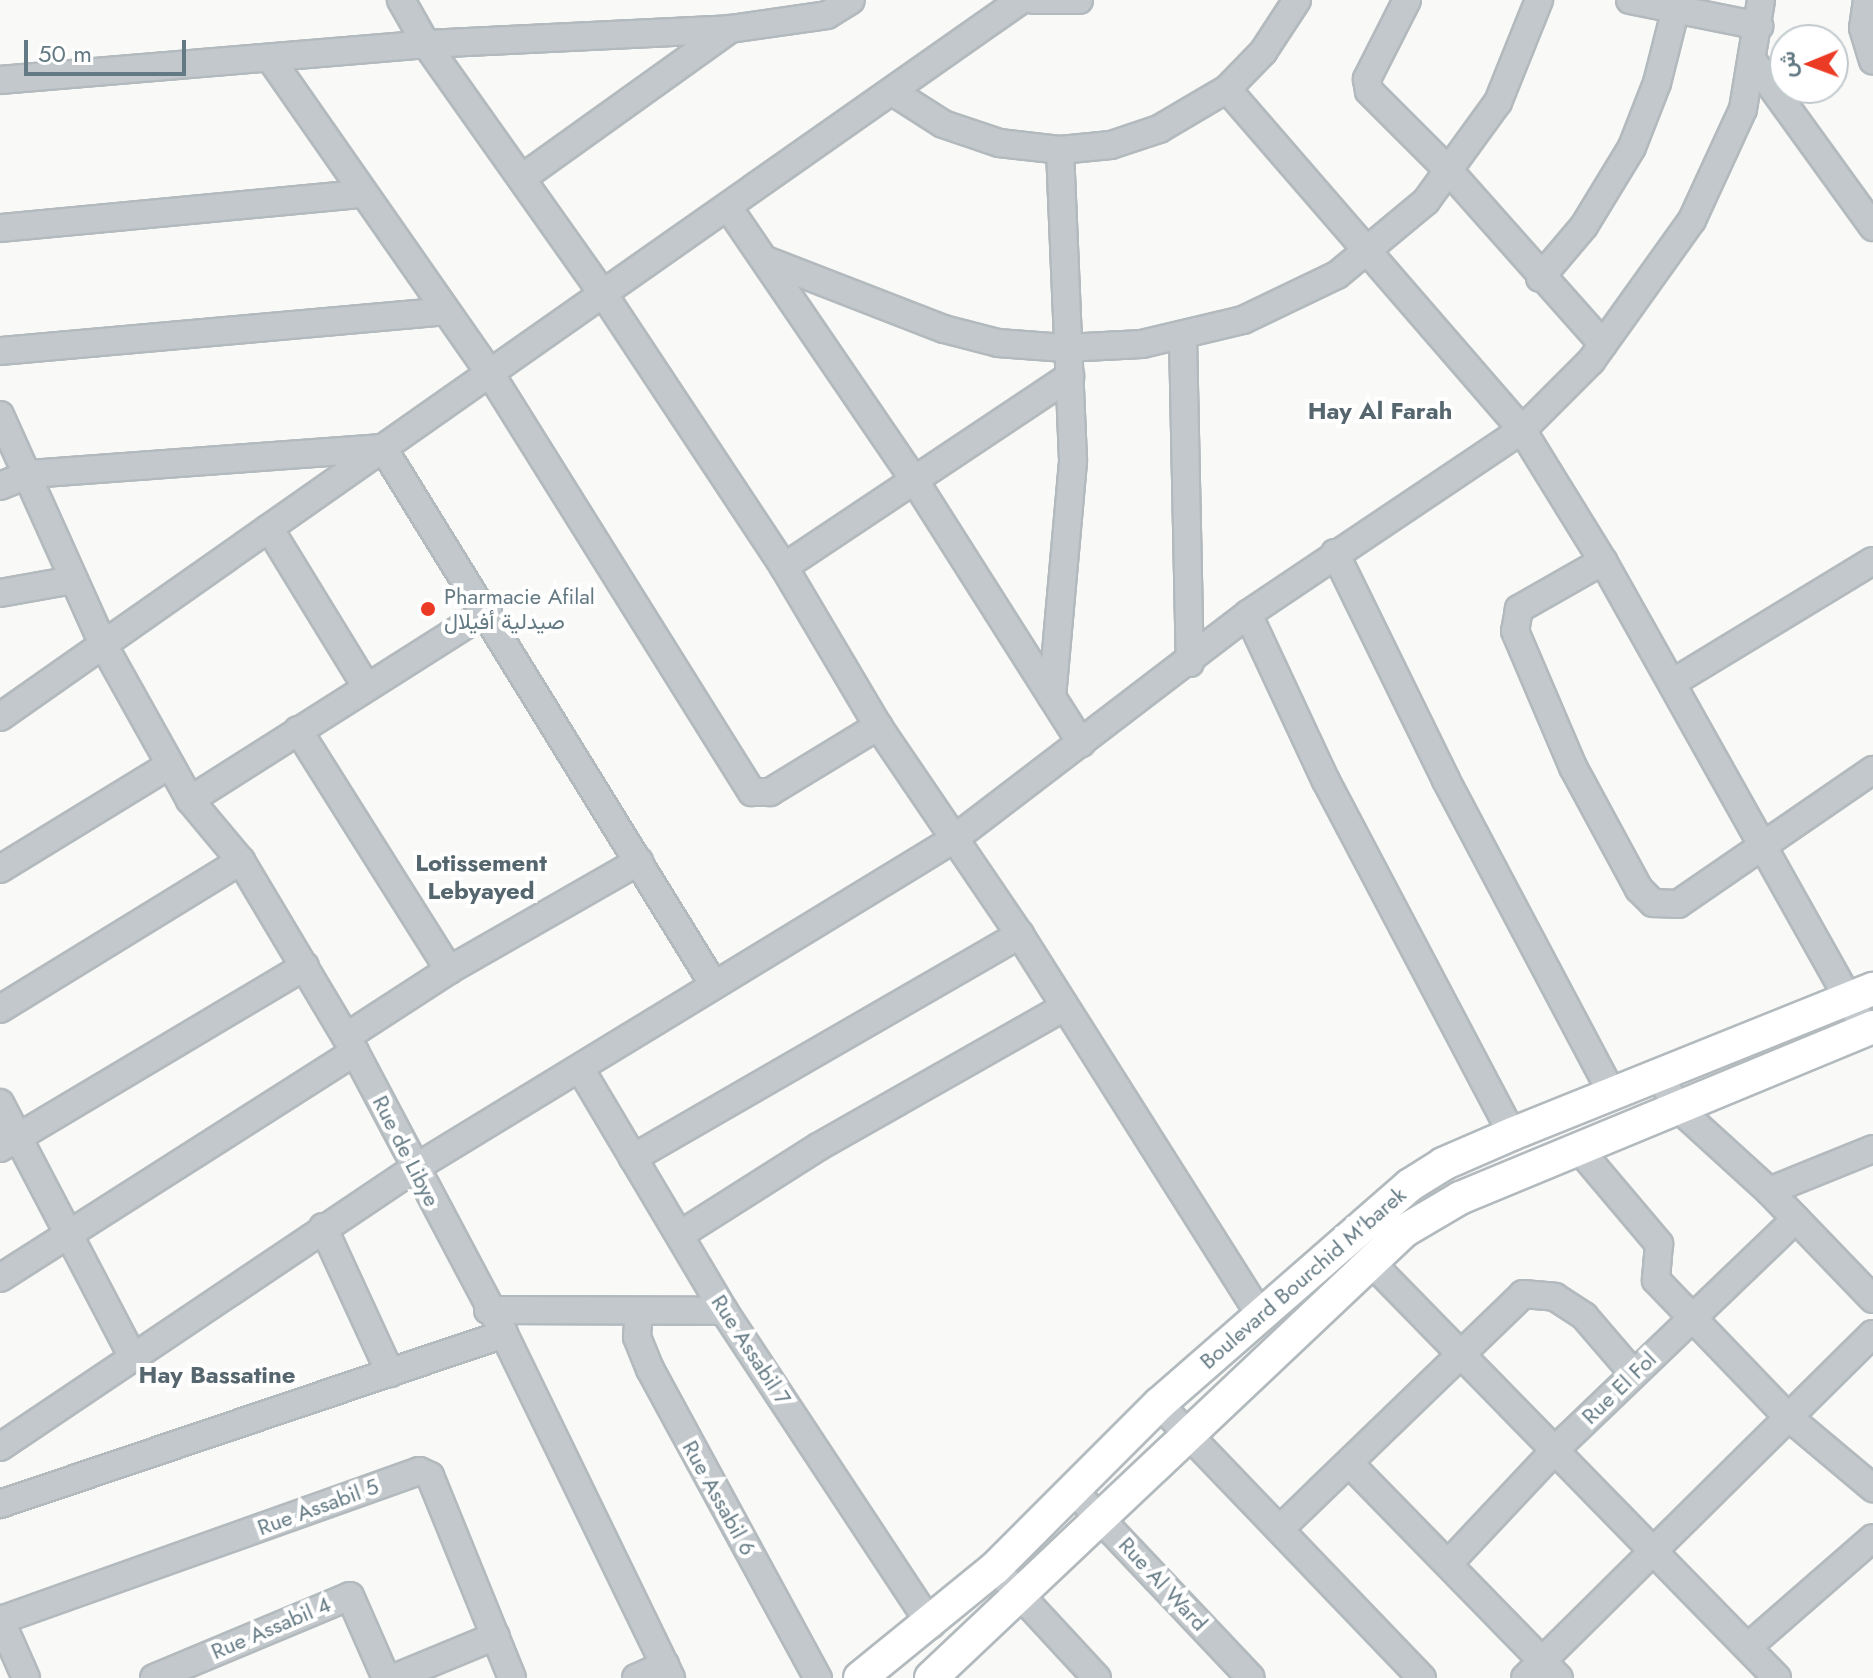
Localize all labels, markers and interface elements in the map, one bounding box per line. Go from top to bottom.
scale bar [28,24,190,74]
north arrow [1769,24,1849,104]
text: 50 m [38,36,92,71]
text: ش [1771,51,1803,78]
district label: Hay Al Farah [1308,397,1452,425]
place label: Pharmacie Afilal صيدلية أفيلال [444,583,595,634]
marker: Pharmacie Afilal صيدلية أفيلال [419,600,437,618]
district label: Lotissement Lebyayed [415,849,547,905]
street label: Rue de Libye [367,1091,445,1211]
street label: Boulevard Bourchid M'barek [1195,1181,1411,1375]
street label: Rue Assabil 7 [706,1290,796,1410]
street label: Rue El Fol [1576,1346,1662,1430]
district label: Hay Bassatine [139,1361,295,1389]
street label: Rue Assabil 6 [677,1436,761,1560]
street label: Rue Assabil 5 [254,1473,382,1541]
street label: Rue Al Ward [1113,1532,1213,1636]
street label: Rue Assabil 4 [207,1591,335,1665]

